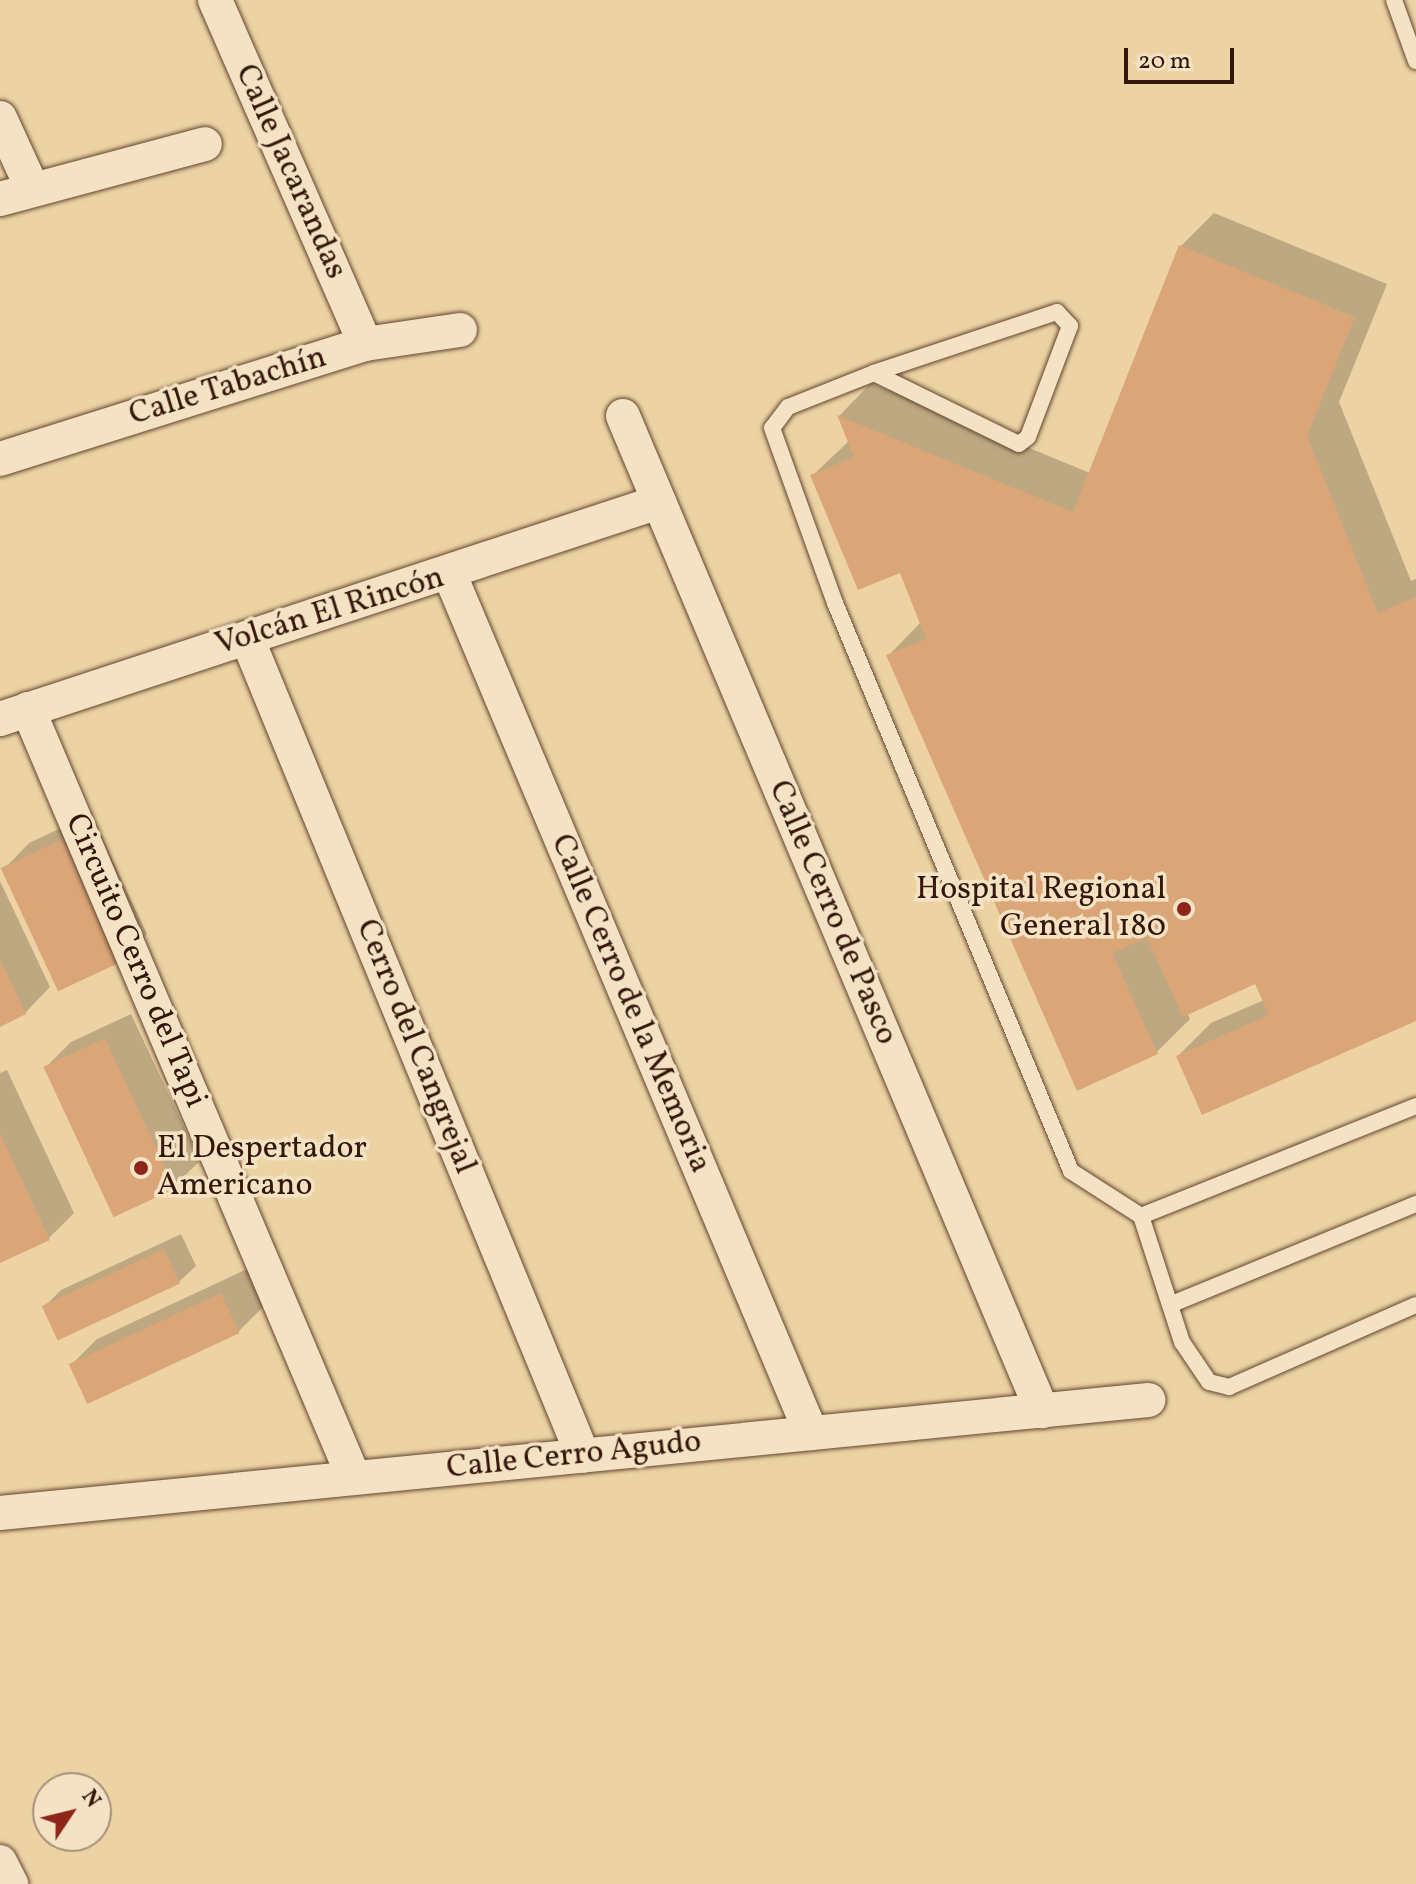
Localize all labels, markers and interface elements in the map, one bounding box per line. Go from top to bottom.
scale bar [1128,32,1238,82]
text: 20 m [1138,45,1191,79]
street label: Calle Jacarandas [226,59,354,285]
street label: Calle Tabachín [124,339,332,435]
street label: Volcán El Rincón [211,559,449,665]
street label: Calle Cerro de Pasco [759,775,905,1051]
street label: Circuito Cerro del Tapi [56,808,214,1114]
street label: Calle Cerro de la Memoria [541,829,719,1179]
place label: Hospital Regional General 180 [916,872,1166,947]
marker: Hospital Regional General 180 [1173,898,1195,920]
street label: Cerro del Cangrejal [346,914,484,1180]
place label: El Despertador Americano [157,1131,367,1206]
marker: El Despertador Americano [132,1159,150,1177]
street label: Calle Cerro Agudo [445,1424,703,1488]
north arrow [32,1772,112,1852]
text: N [73,1784,108,1815]

